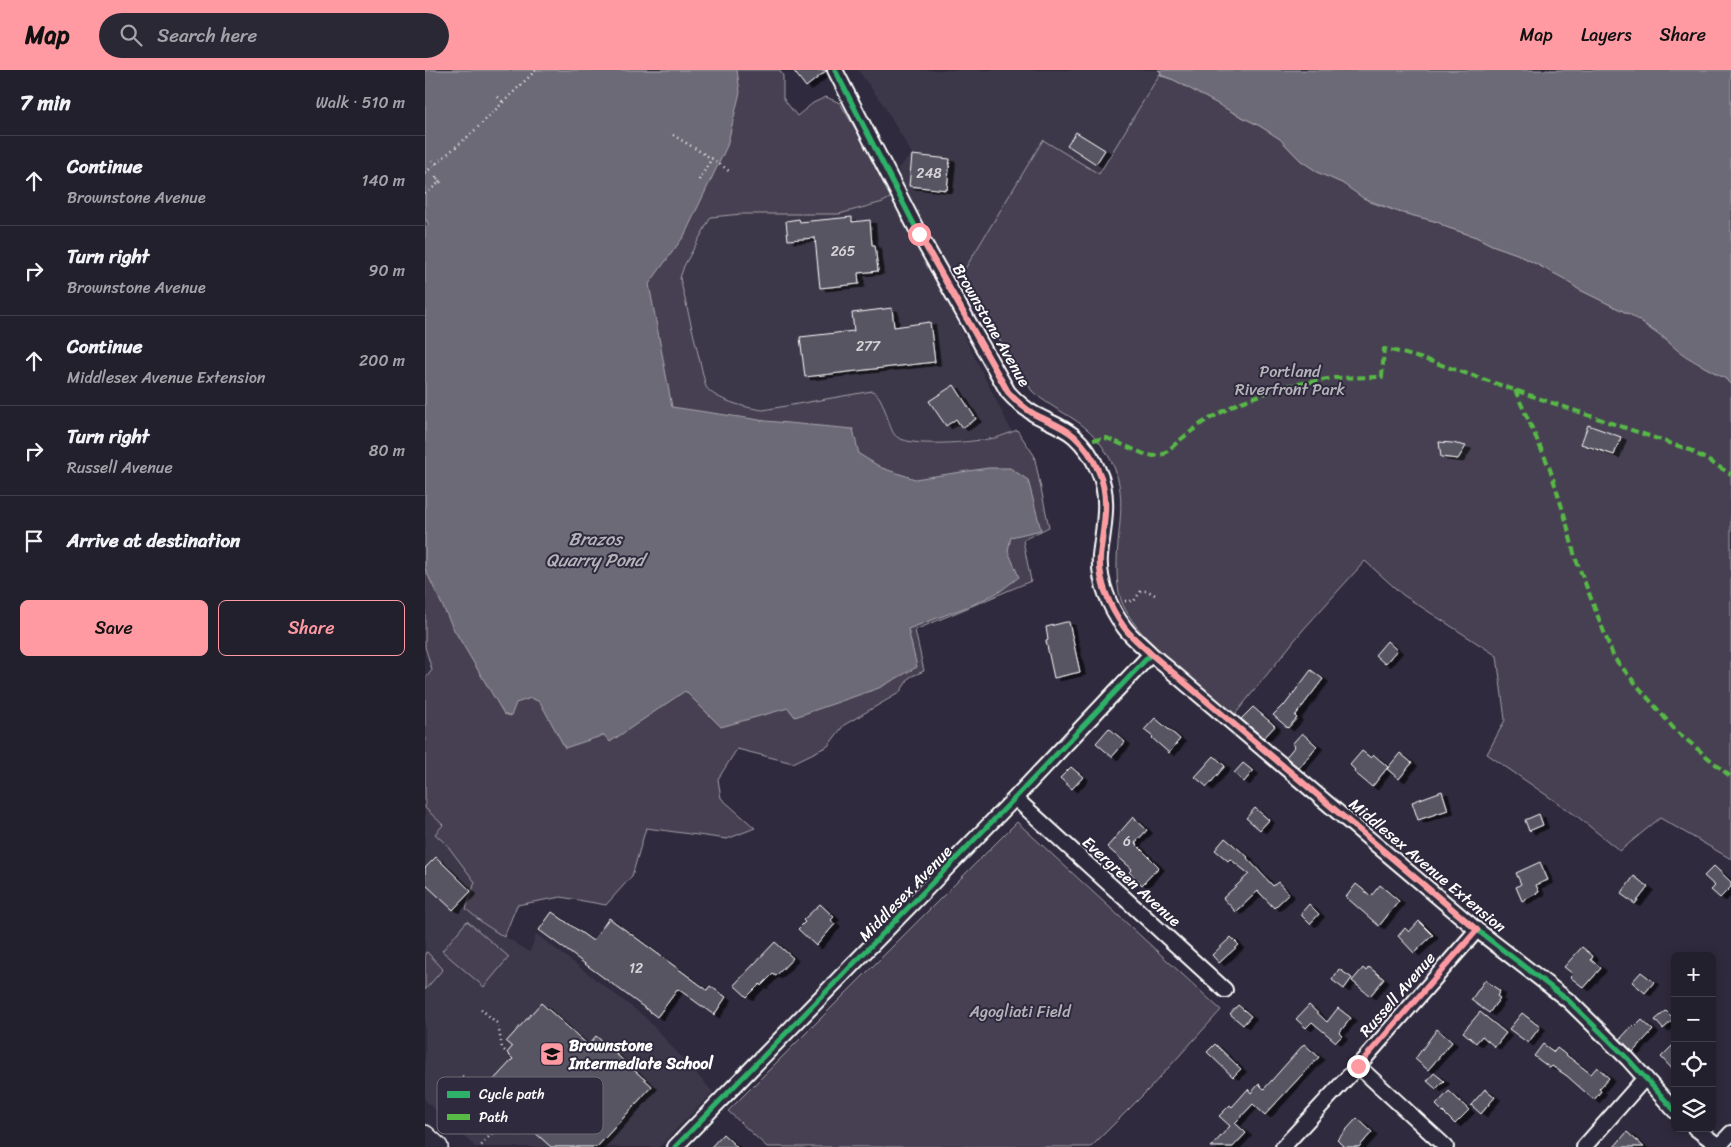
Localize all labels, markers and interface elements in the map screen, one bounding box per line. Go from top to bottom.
search box [99,13,449,58]
text: Map [25,14,69,56]
text: Search here [157,19,257,52]
text: Map [1520,19,1553,51]
text: Layers [1581,19,1632,51]
text: Share [1660,19,1706,51]
icon: search [117,21,145,49]
text: 7 min [20,84,71,122]
text: Walk · 510 m [316,88,405,117]
text: Continue [67,150,143,183]
house number: 248 [916,161,942,186]
text: 140 m [362,166,405,195]
icon: ahead [20,167,48,195]
text: Brownstone Avenue [67,183,206,212]
route start [908,223,931,246]
house number: 265 [831,239,856,264]
text: Turn right [67,240,149,273]
text: 90 m [369,256,405,285]
icon: right [20,257,48,285]
street label: Brownstone Avenue [944,258,1039,393]
text: Brownstone Avenue [67,273,206,302]
text: Continue [67,330,143,363]
house number: 277 [856,334,881,359]
text: 200 m [359,346,405,375]
icon: ahead [20,347,48,375]
park label: Portland Riverfront Park [1235,357,1345,404]
text: Middlesex Avenue Extension [67,363,266,392]
text: Turn right [67,420,149,453]
text: 80 m [369,436,405,465]
icon: right [20,437,48,465]
text: Russell Avenue [67,453,173,482]
water label: Brazos Quarry Pond [546,523,649,576]
text: Arrive at destination [67,524,240,557]
icon: arrive [20,527,48,555]
button: Save [20,600,208,656]
button: Share [218,600,405,656]
street label: Middlesex Avenue Extension [1342,790,1513,940]
street label: Evergreen Avenue [1075,829,1188,934]
house number: 6 [1123,829,1131,854]
street label: Middlesex Avenue [851,838,960,949]
street label: Russell Avenue [1352,945,1443,1044]
map controls [1671,952,1716,1132]
button: + [1671,952,1716,997]
house number: 12 [629,956,643,981]
park label: Agogliati Field [968,997,1072,1026]
button: − [1671,997,1716,1042]
place label: Brownstone Intermediate School [568,1031,714,1078]
school or university icon: Brownstone Intermediate School [539,1041,565,1067]
button: locate [1671,1042,1716,1087]
route end [1347,1055,1370,1078]
legend [437,1077,603,1134]
text: Cycle path [479,1082,545,1107]
button: layers [1671,1087,1716,1132]
text: Path [479,1105,508,1130]

